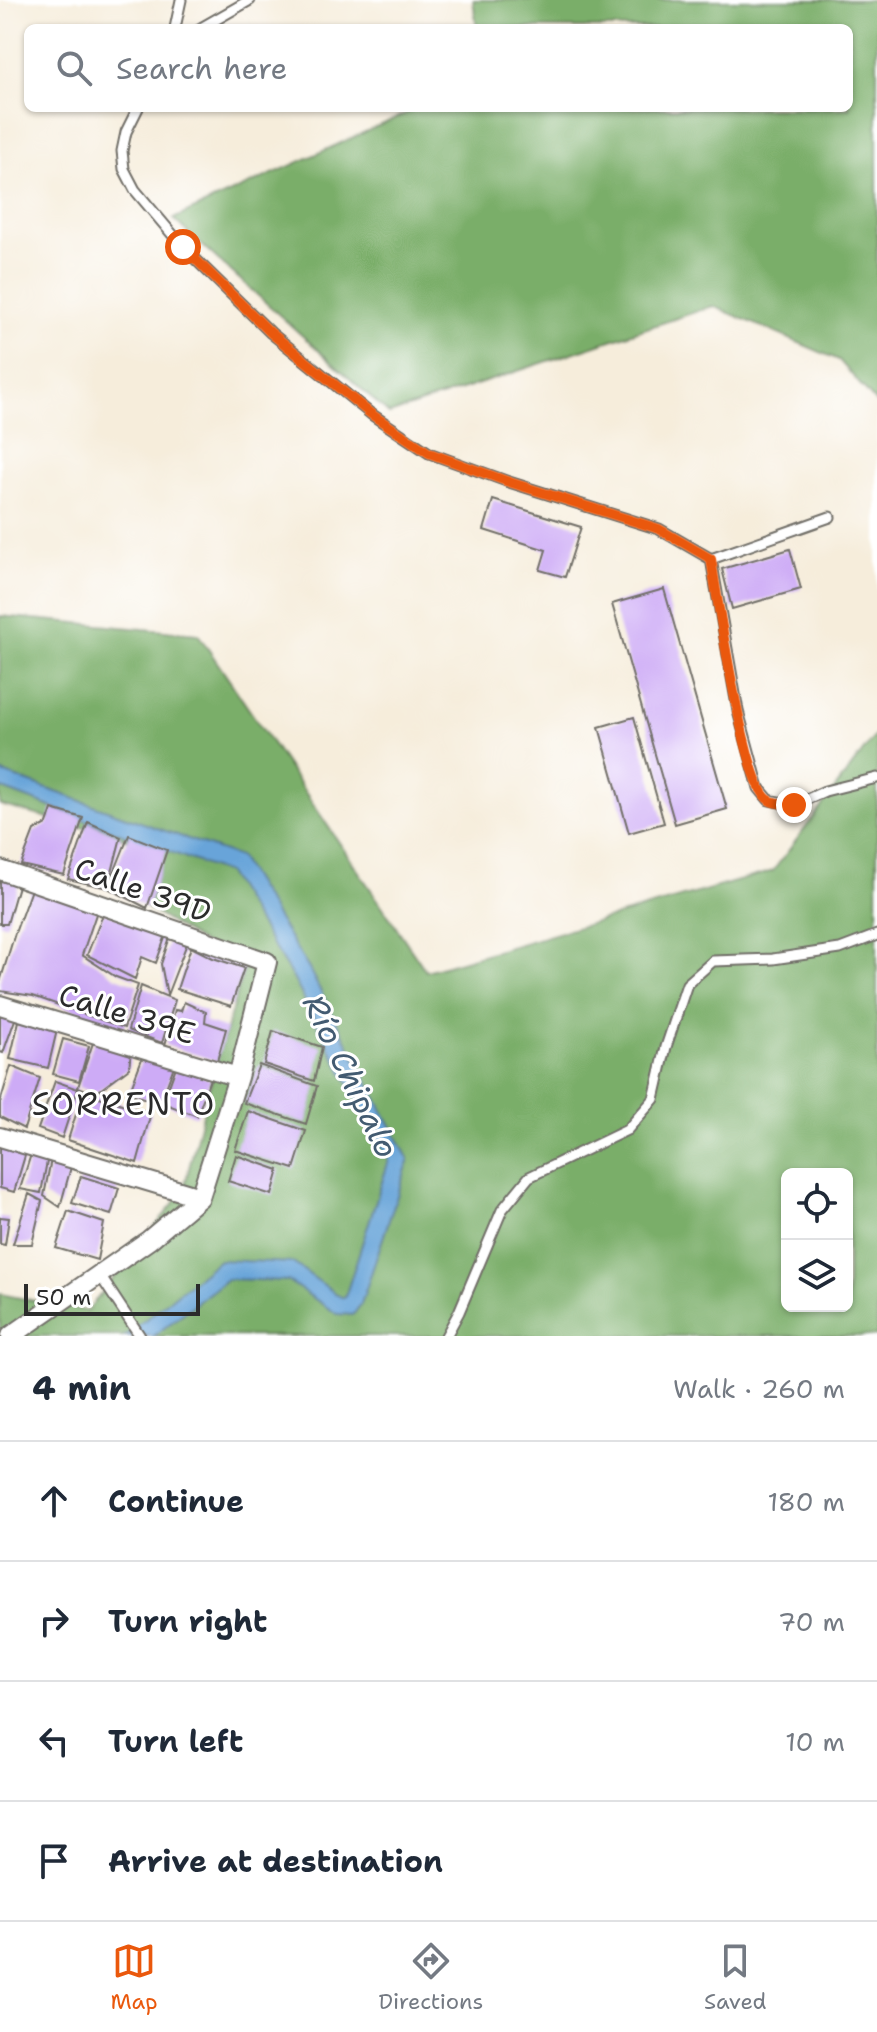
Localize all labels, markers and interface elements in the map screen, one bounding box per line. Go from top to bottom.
search box [24,24,853,112]
icon: search [52,46,96,90]
text: Search here [116,48,287,89]
route start [165,229,201,265]
route end [776,787,812,823]
street label: Calle 39D [69,848,217,932]
street label: Calle 39E [54,974,200,1054]
water label: Río Chipalo [293,987,409,1165]
district label: SORRENTO [32,1082,216,1125]
map controls [781,1168,853,1312]
button: locate [781,1168,853,1240]
button: layers [781,1240,853,1312]
scale bar [24,1280,200,1316]
text: 50 m [36,1283,91,1312]
text: 4 min [32,1365,131,1411]
text: Walk · 260 m [673,1371,845,1406]
icon: ahead [32,1479,76,1523]
text: Continue [108,1481,244,1522]
text: 180 m [767,1484,845,1519]
icon: right [32,1599,76,1643]
text: Turn right [108,1601,267,1642]
text: 70 m [778,1604,845,1639]
icon: left [32,1719,76,1763]
text: Turn left [108,1721,243,1762]
text: 10 m [785,1724,845,1759]
icon: arrive [32,1839,76,1883]
text: Arrive at destination [108,1841,443,1882]
tab: Map [110,1939,158,2016]
tab: Directions [378,1939,483,2016]
tab: Saved [704,1939,767,2016]

